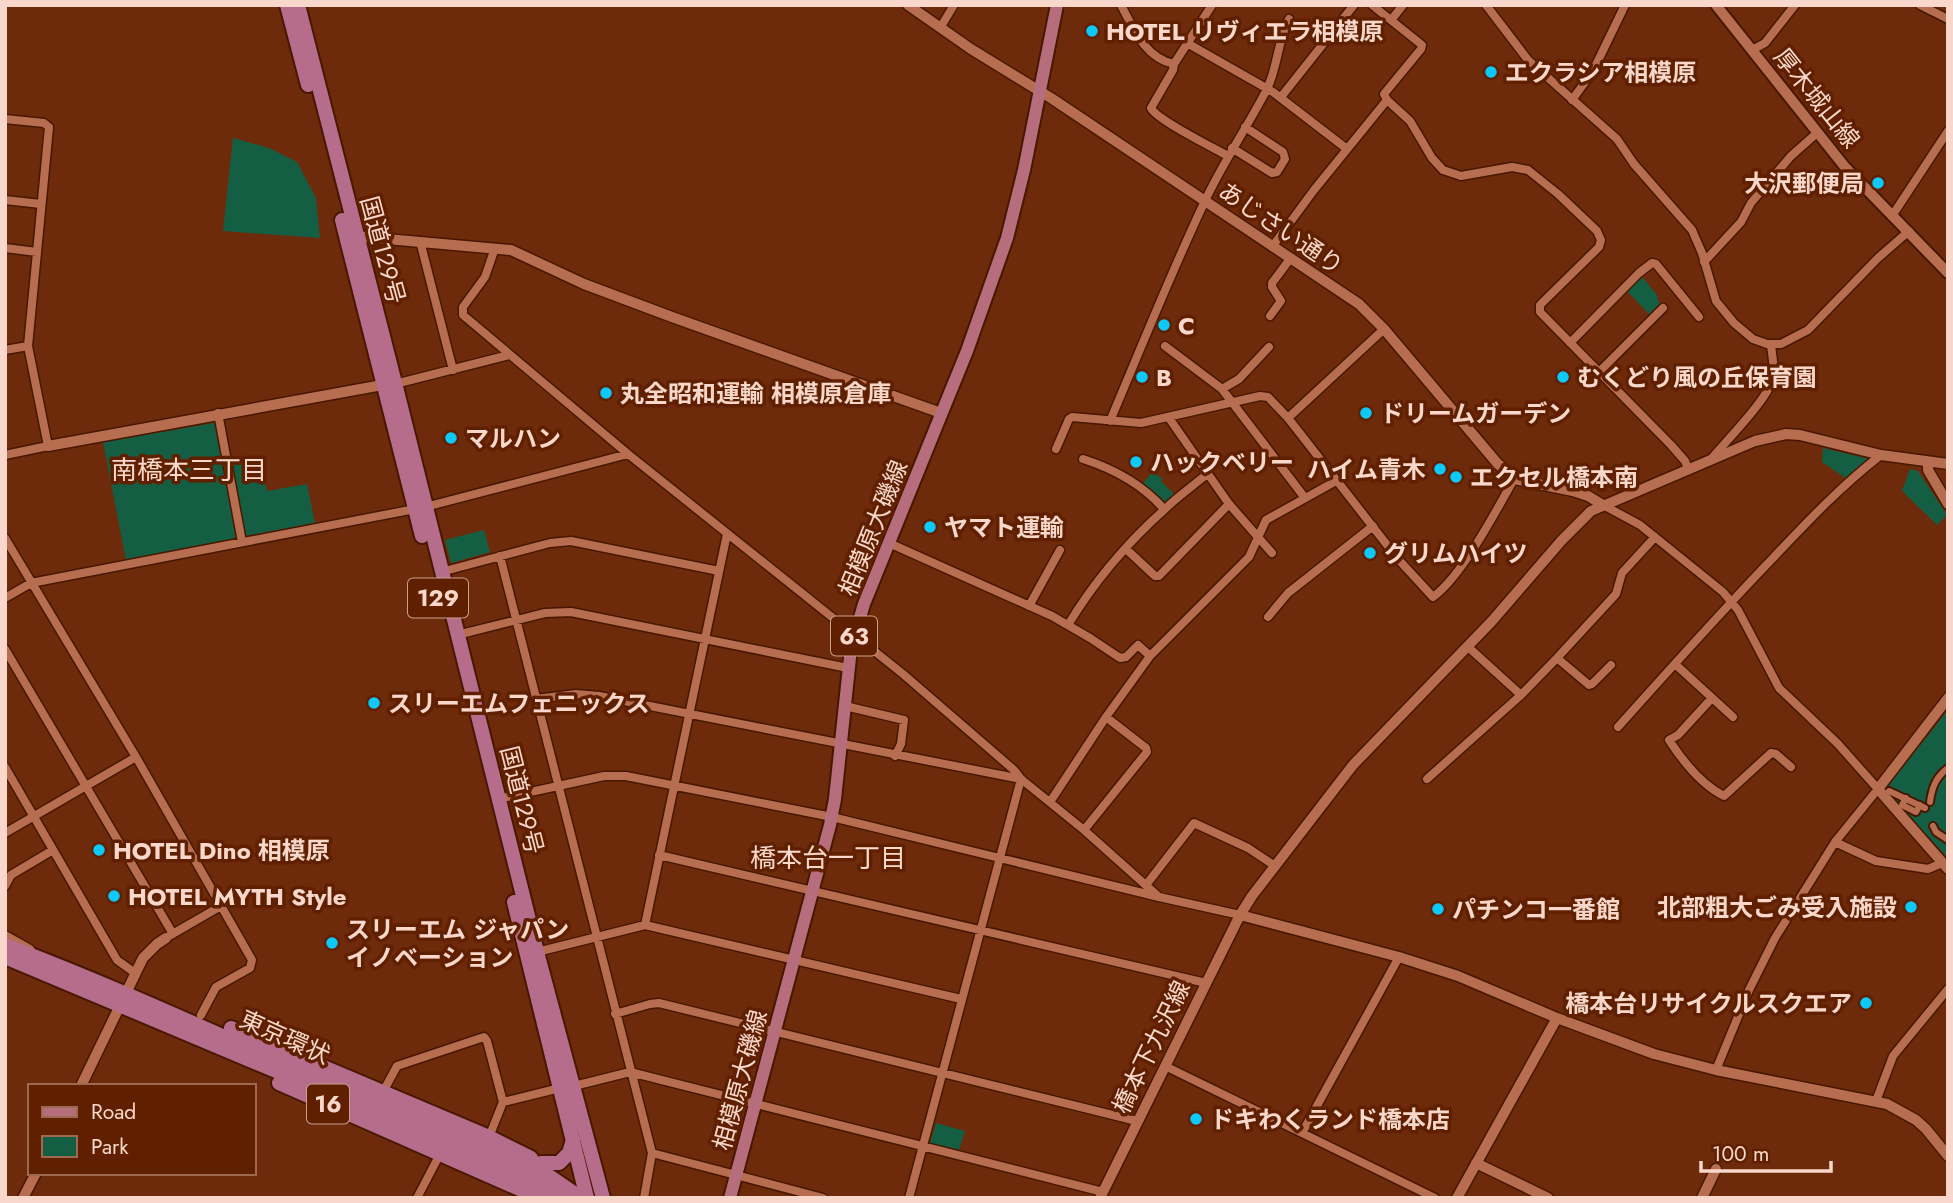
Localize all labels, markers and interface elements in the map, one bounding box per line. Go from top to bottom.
place label: HOTEL リヴィエラ相模原 [1106,14,1384,49]
marker: HOTEL リヴィエラ相模原 [1084,23,1100,39]
street label: 厚木城山線 [1766,40,1868,156]
place label: エクラシア相模原 [1505,55,1697,90]
marker: エクラシア相模原 [1483,64,1499,80]
place label: 大沢郵便局 [1744,166,1864,201]
street label: あじさい通り [1212,173,1350,283]
marker: 大沢郵便局 [1870,175,1886,191]
street label: 国道129号 [352,192,414,308]
place label: C [1178,308,1195,343]
marker: C [1156,317,1172,333]
place label: B [1156,360,1172,395]
place label: むくどり風の丘保育園 [1577,360,1817,395]
marker: B [1134,369,1150,385]
marker: むくどり風の丘保育園 [1555,369,1571,385]
place label: 丸全昭和運輸 相模原倉庫 [620,376,891,411]
marker: 丸全昭和運輸 相模原倉庫 [598,385,614,401]
place label: ドリームガーデン [1380,396,1571,431]
marker: ドリームガーデン [1358,405,1374,421]
place label: マルハン [465,421,561,456]
marker: マルハン [443,430,459,446]
place label: ハックベリー [1150,445,1294,480]
district label: 南橋本三丁目 [111,451,267,489]
place label: ハイム青木 [1307,452,1426,487]
marker: ハックベリー [1128,454,1144,470]
street label: 相模原大磯線 [830,455,916,601]
place label: エクセル橋本南 [1470,460,1638,495]
marker: ハイム青木 [1432,461,1448,477]
marker: エクセル橋本南 [1448,469,1464,485]
place label: ヤマト運輸 [944,510,1064,545]
marker: ヤマト運輸 [922,519,938,535]
place label: グリムハイツ [1384,536,1528,571]
marker: グリムハイツ [1362,545,1378,561]
road number: 129 [408,578,468,618]
road number: 63 [831,616,877,656]
place label: スリーエムフェニックス [388,686,650,721]
marker: スリーエムフェニックス [366,695,382,711]
street label: 国道129号 [492,742,552,858]
place label: HOTEL Dino 相模原 [113,833,330,868]
district label: 橋本台一丁目 [750,839,906,877]
marker: HOTEL Dino 相模原 [91,842,107,858]
place label: HOTEL MYTH Style [128,879,347,914]
marker: HOTEL MYTH Style [106,888,122,904]
place label: 北部粗大ごみ受入施設 [1657,890,1897,925]
place label: パチンコ一番館 [1452,892,1620,927]
marker: 北部粗大ごみ受入施設 [1903,899,1919,915]
marker: パチンコ一番館 [1430,901,1446,917]
place label: スリーエム ジャパン イノベーション [346,912,569,975]
marker: スリーエム ジャパン イノベーション [324,935,340,951]
street label: 橋本下九沢線 [1104,975,1198,1119]
place label: 橋本台リサイクルスクエア [1565,986,1852,1021]
marker: 橋本台リサイクルスクエア [1858,995,1874,1011]
street label: 東京環状 [234,1001,336,1073]
street label: 相模原大磯線 [704,1006,776,1154]
legend [28,1084,256,1175]
road number: 16 [307,1084,349,1124]
text: Road [91,1097,136,1127]
place label: ドキわくランド橋本店 [1210,1102,1450,1137]
marker: ドキわくランド橋本店 [1188,1111,1204,1127]
scale bar [1701,1130,1830,1174]
text: Park [91,1132,129,1162]
text: 100 m [1712,1139,1769,1169]

